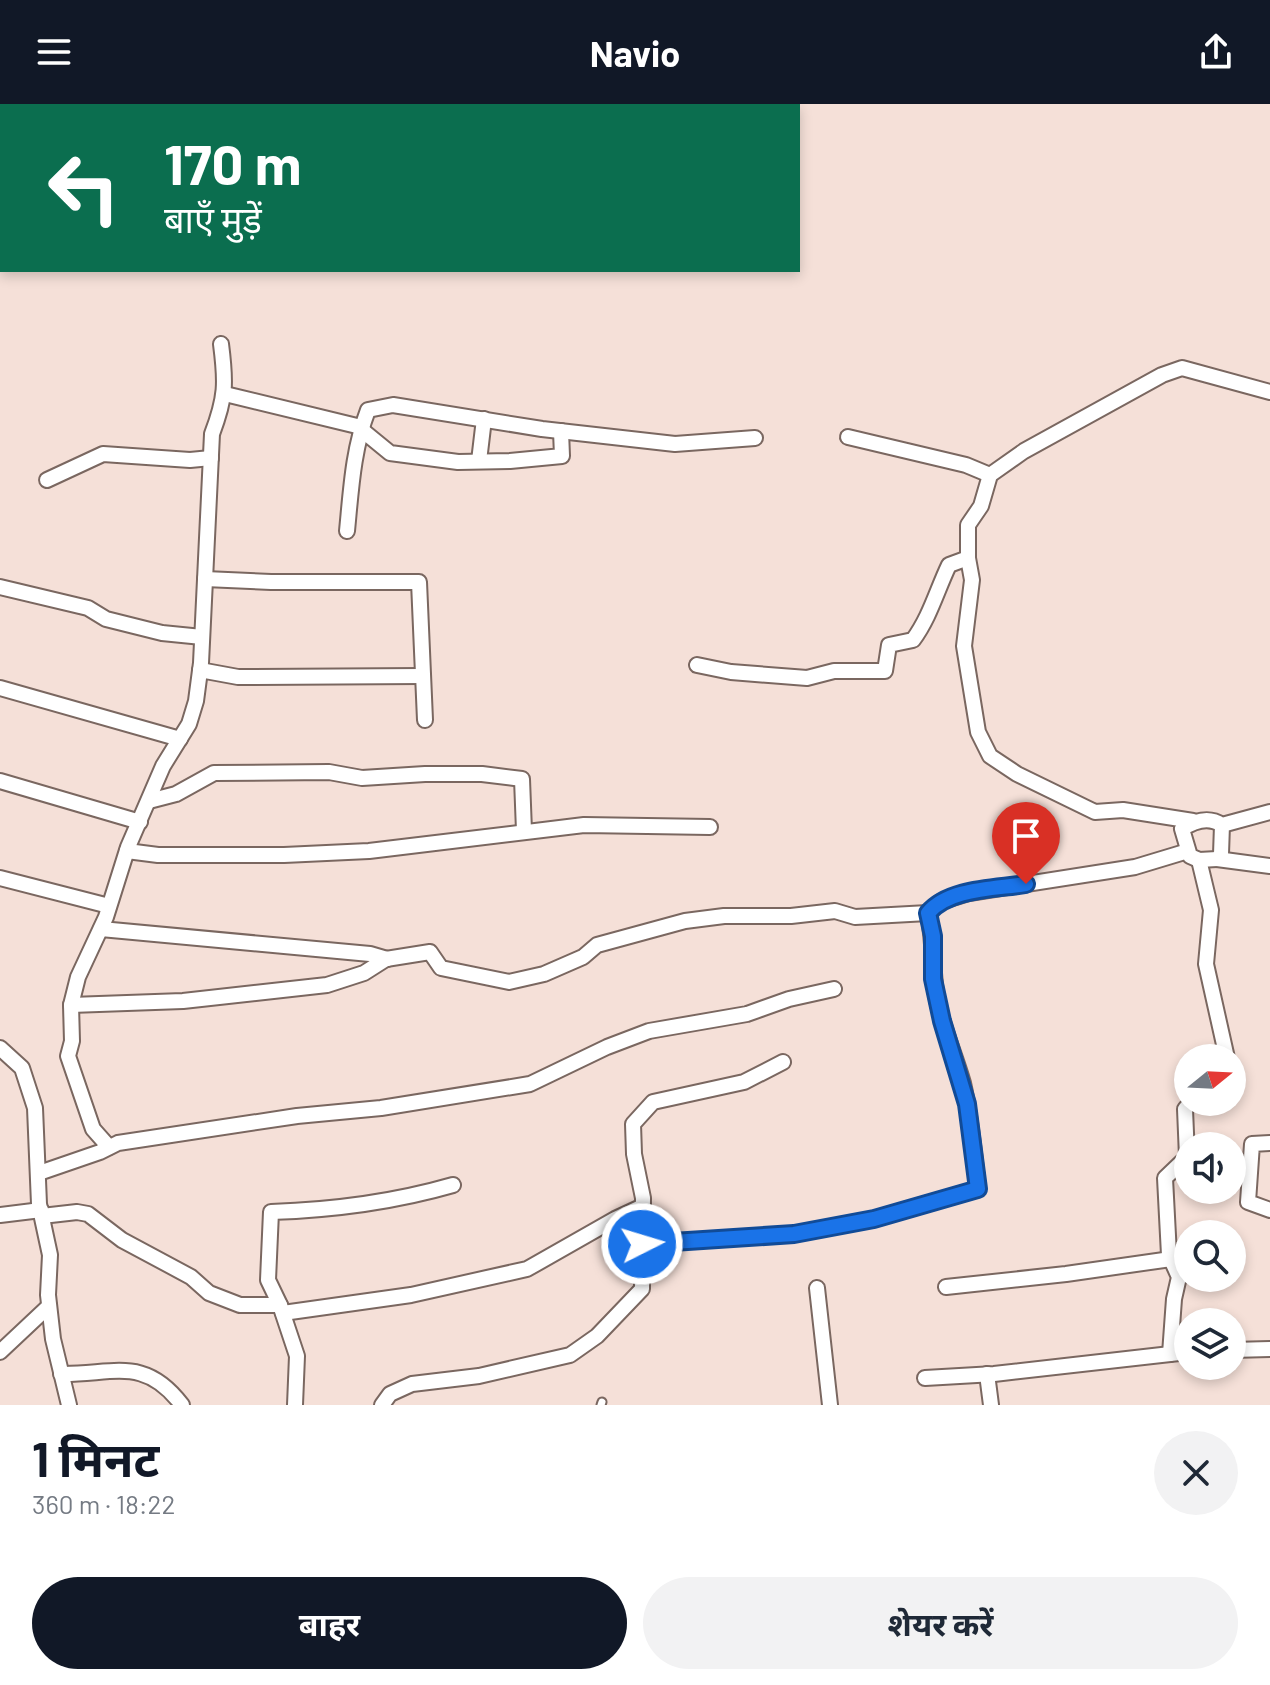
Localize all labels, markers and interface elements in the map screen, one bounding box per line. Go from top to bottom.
icon: menu [32,30,76,74]
icon: share [1194,30,1238,74]
text: Navio [590,31,680,74]
text: 170 m [164,129,301,196]
icon: left [32,136,136,240]
text: बाएँ मुड़ें [164,197,262,240]
pin [992,802,1060,884]
icon: arrive [1004,814,1048,858]
north arrow [1174,1044,1246,1116]
map controls [1174,1044,1246,1380]
button: sound [1174,1132,1246,1204]
position arrow [600,1202,684,1286]
button: search [1174,1220,1246,1292]
button: layers [1174,1308,1246,1380]
text: 1 मिनट [32,1429,159,1487]
button: close [1154,1431,1238,1515]
text: 360 m · 18:22 [32,1488,175,1519]
button: बाहर [32,1577,627,1669]
button: शेयर करें [643,1577,1238,1669]

